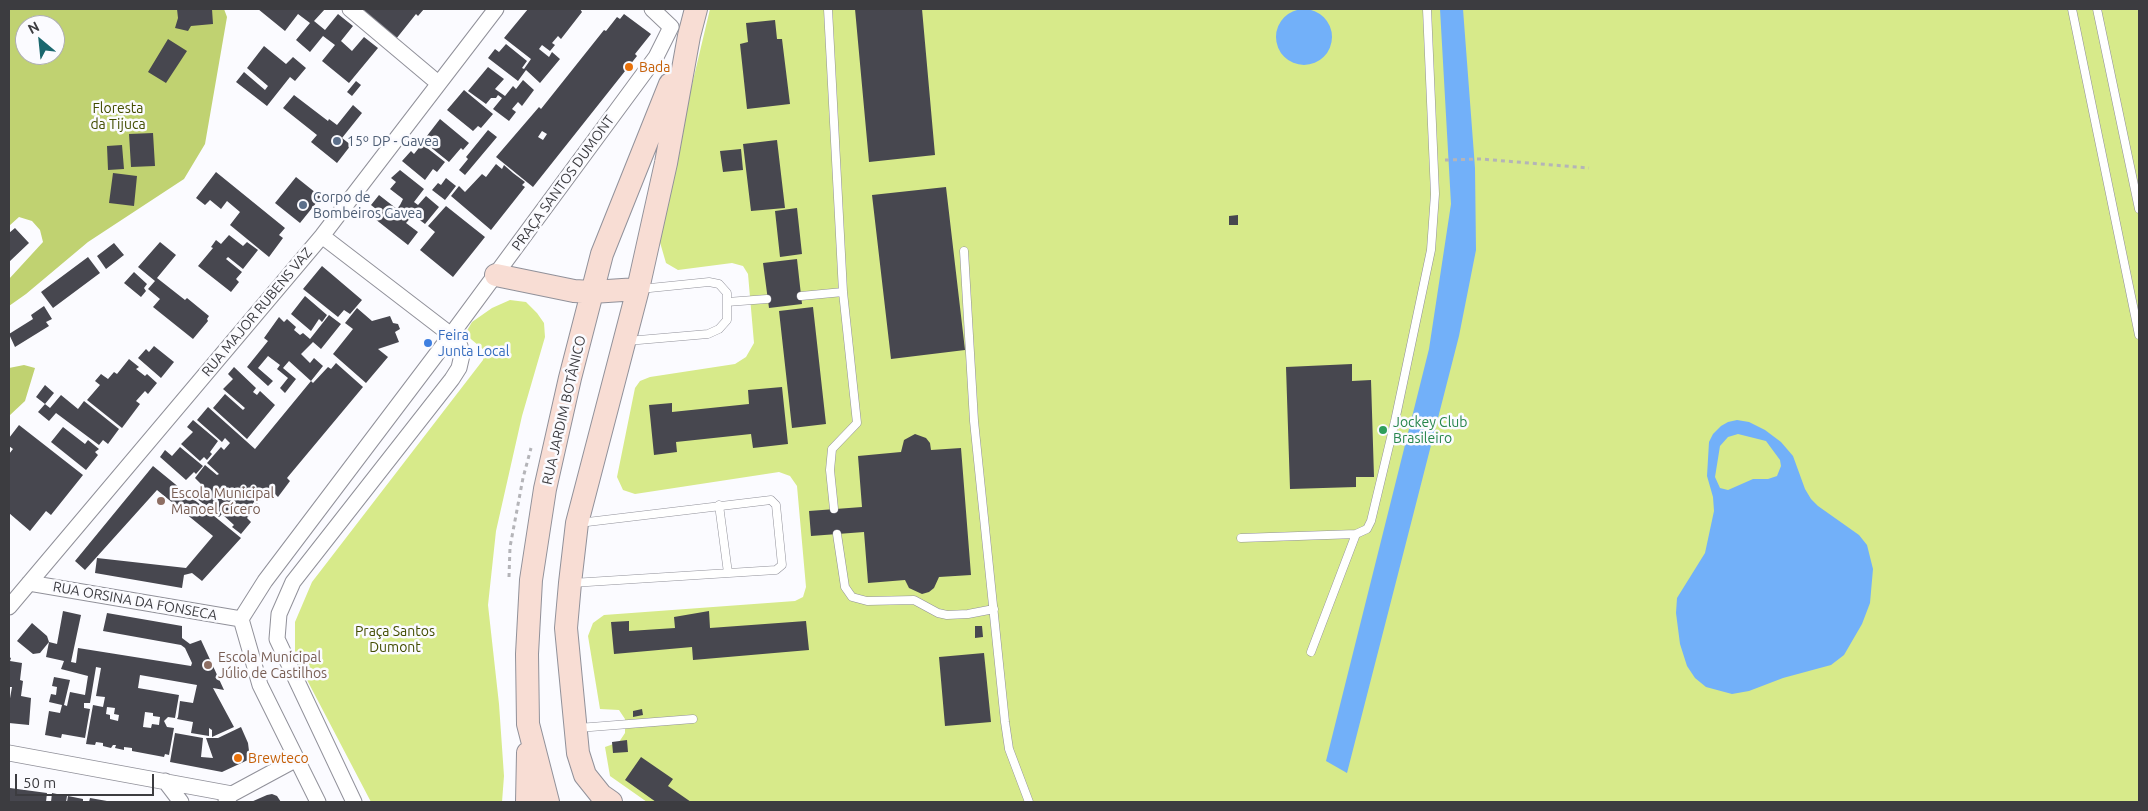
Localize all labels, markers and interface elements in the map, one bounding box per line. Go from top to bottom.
north arrow [15,15,65,65]
text: N [25,18,42,37]
place label: Bada [639,59,670,75]
marker: Bada [623,61,635,73]
park label: Floresta da Tijuca [90,100,146,132]
street label: PRAÇA SANTOS DUMONT [508,112,618,254]
place label: 15º DP - Gavea [347,133,439,149]
marker: 15º DP - Gavea [331,135,343,147]
place label: Corpo de Bombeiros Gavea [313,189,422,222]
marker: Corpo de Bombeiros Gavea [297,199,309,211]
street label: RUA MAJOR RUBENS VAZ [198,244,316,380]
place label: Feira Junta Local [438,327,509,360]
street label: RUA JARDIM BOTÂNICO [539,334,589,486]
marker: Feira Junta Local [422,337,434,349]
place label: Jockey Club Brasileiro [1393,414,1468,447]
marker: Jockey Club Brasileiro [1377,424,1389,436]
place label: Escola Municipal Manoel Cícero [171,485,274,518]
marker: Escola Municipal Manoel Cícero [155,495,167,507]
street label: RUA ORSINA DA FONSECA [51,578,219,624]
park label: Praça Santos Dumont [355,623,435,656]
place label: Escola Municipal Júlio de Castilhos [218,649,327,682]
marker: Escola Municipal Júlio de Castilhos [202,659,214,671]
place label: Brewteco [248,750,309,766]
marker: Brewteco [232,752,244,764]
scale bar [18,764,156,796]
text: 50 m [23,774,56,791]

